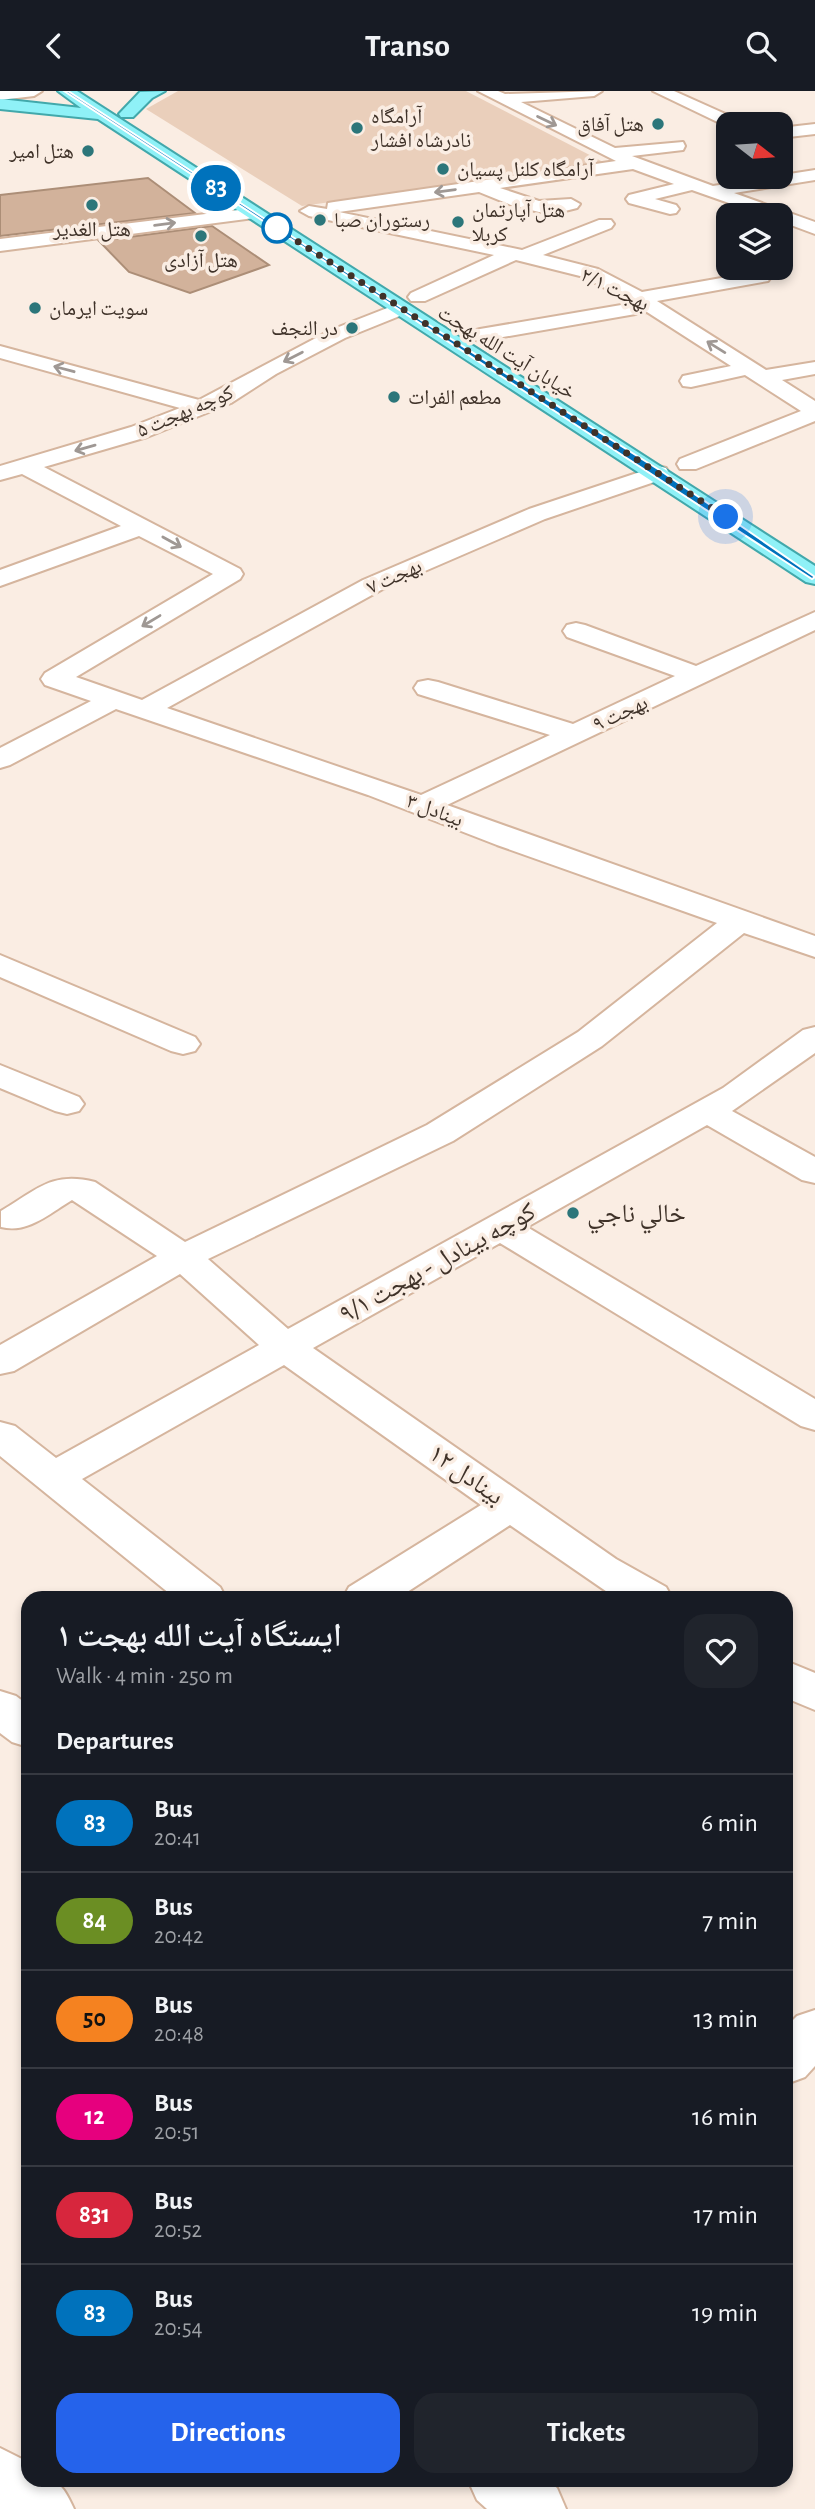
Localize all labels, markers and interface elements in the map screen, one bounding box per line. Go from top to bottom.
icon: back [35,27,73,65]
icon: search [742,27,780,65]
text: Transo [365,30,450,62]
place label: آرامگاه نادرشاه افشار [370,105,471,151]
north arrow [716,112,793,189]
map controls [716,112,793,280]
place label: هتل آفاق [577,113,644,137]
one-way arrow [536,115,557,129]
marker: هتل آفاق [650,116,666,132]
marker: آرامگاه نادرشاه افشار [349,120,365,136]
place label: هتل امیر [8,141,74,164]
marker: هتل امیر [80,143,96,159]
place label: آرامگاه کلنل پسیان [457,158,595,182]
marker: آرامگاه کلنل پسیان [435,161,451,177]
line badge: 83 [184,165,248,211]
text: 83 [205,176,227,200]
one-way arrow [434,185,457,198]
marker: هتل الغدیر [84,197,100,213]
place label: هتل آپارتمان کربلا [472,199,565,246]
button: layers [716,203,793,280]
place label: رستوران صبا [334,210,430,232]
marker: رستوران صبا [312,212,328,228]
unlabelled marker [262,213,292,243]
marker: هتل آپارتمان کربلا [450,214,466,230]
one-way arrow [153,218,176,231]
place label: هتل الغدیر [52,219,131,242]
marker: هتل آزادی [193,228,209,244]
place label: هتل آزادی [164,249,238,273]
street label: بهجت ۲/۱ [577,264,652,316]
place label: سویت ایرمان [49,298,148,320]
marker: سویت ایرمان [27,300,43,316]
street label: خیابان آیت الله بهجت [433,301,580,404]
place label: در النجف [271,318,338,339]
marker: در النجف [344,320,360,336]
one-way arrow [707,340,726,355]
one-way arrow [283,351,304,365]
one-way arrow [53,362,75,375]
street label: کوچه بهجت ۵ [134,382,237,442]
place label: مطعم الفرات [408,387,501,411]
marker: مطعم الفرات [386,389,402,405]
one-way arrow [75,442,97,455]
your location [708,499,743,534]
one-way arrow [162,535,182,549]
street label: بهجت ۷ [364,555,425,599]
one-way arrow [142,615,162,629]
street label: بهجت ۹ [590,692,651,736]
street label: بینادل ۳ [403,790,466,832]
street label: کوچه بینادل - بهجت ۹/۱ [335,1198,541,1329]
place label: خالي ناجي [587,1201,686,1234]
marker: خالي ناجي [565,1205,581,1221]
street label: بینادل ۱۲ [423,1440,509,1511]
button: heart [684,1614,758,1688]
text: ایستگاه آیت الله بهجت ۱ [56,1620,342,1653]
text: Walk · 4 min · 250 m [56,1665,233,1688]
text: Departures [56,1728,174,1754]
text: Bus [154,1796,193,1822]
text: 6 min [701,1810,758,1836]
text: 83 [83,1811,106,1835]
text: 20:41 [154,1827,201,1850]
text: Bus [154,1894,193,1920]
text: 7 min [702,1908,758,1934]
text: 84 [83,1909,106,1933]
text: 20:42 [154,1925,203,1948]
text: Bus [154,1992,193,2018]
text: 13 min [694,2006,758,2032]
text: 50 [83,2007,106,2031]
text: 20:48 [154,2023,204,2046]
text: Bus [154,2090,193,2116]
text: 16 min [692,2104,758,2130]
text: 12 [85,2105,104,2129]
text: 20:51 [154,2121,199,2144]
text: Bus [154,2188,193,2214]
text: 17 min [693,2202,758,2228]
text: 831 [79,2203,110,2227]
text: 20:52 [154,2219,202,2242]
text: Bus [154,2286,193,2312]
text: 19 min [692,2300,758,2326]
text: 83 [83,2301,106,2325]
text: 20:54 [154,2317,203,2340]
button: Directions [56,2393,400,2473]
button: Tickets [414,2393,758,2473]

